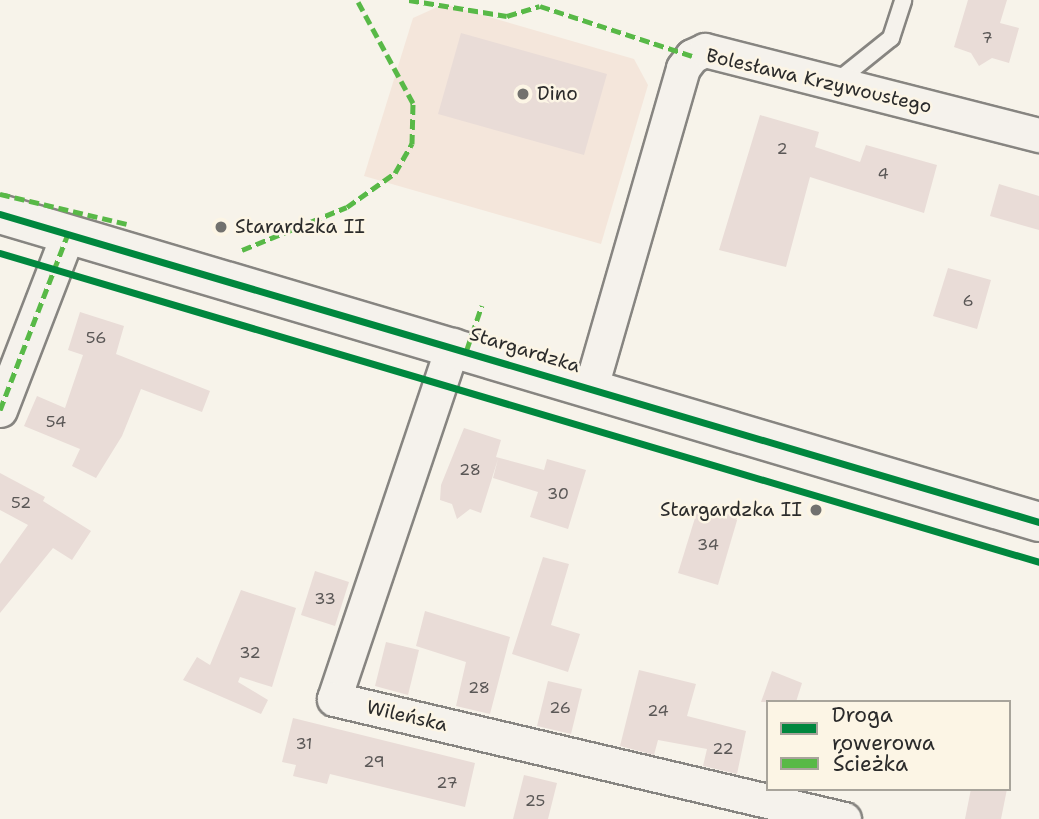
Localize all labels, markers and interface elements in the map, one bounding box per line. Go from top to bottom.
house number: 7 [981,28,993,48]
street label: Bolesława Krzywoustego [704,44,934,118]
place label: Dino [537,83,578,105]
marker: Dino [515,86,531,102]
house number: 2 [776,139,788,159]
house number: 4 [877,164,889,184]
place label: Starardzka II [235,216,365,238]
marker: Starardzka II [213,219,229,235]
house number: 6 [962,291,974,311]
street label: Stargardzka [467,322,583,378]
house number: 56 [86,328,106,348]
house number: 54 [46,412,66,432]
house number: 28 [459,460,481,480]
house number: 30 [547,484,569,504]
house number: 52 [11,493,31,513]
place label: Stargardzka II [660,499,802,521]
marker: Stargardzka II [808,502,824,518]
house number: 34 [697,535,719,555]
house number: 33 [314,589,336,609]
house number: 32 [239,643,261,663]
house number: 28 [468,678,490,698]
street label: Wileńska [364,696,450,736]
house number: 26 [549,698,571,718]
legend [766,700,1011,791]
house number: 24 [647,701,669,721]
text: Droga rowerowa [832,701,935,757]
house number: 31 [295,734,313,754]
house number: 22 [712,739,734,759]
text: Ścieżka [833,750,908,778]
house number: 29 [363,752,385,772]
house number: 27 [436,773,458,793]
house number: 25 [525,791,545,811]

